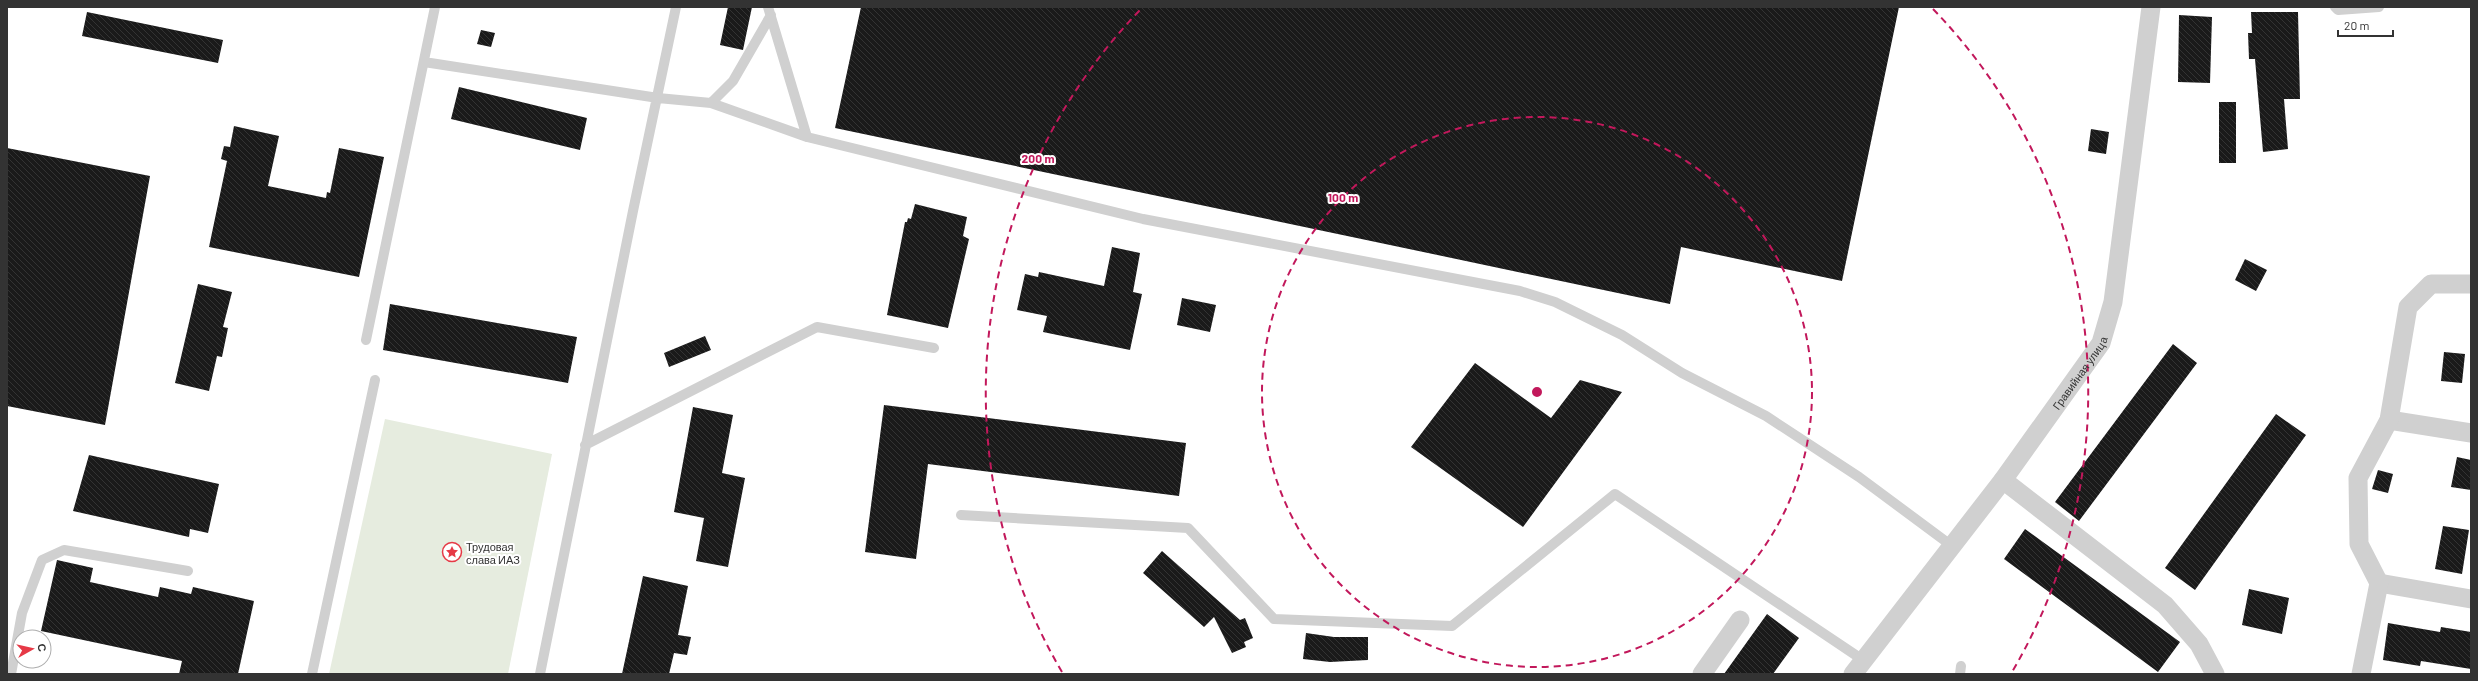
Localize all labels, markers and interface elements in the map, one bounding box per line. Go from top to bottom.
scale bar [2338,12,2393,38]
text: 20 m [2344,18,2370,32]
text: 200 m [1022,151,1054,165]
text: 100 m [1328,190,1358,204]
street label: Гравийная улица [2049,334,2109,412]
centre of rings [1530,385,1544,399]
place label: Трудовая слава ИАЗ [466,540,520,566]
place icon: Трудовая слава ИАЗ [441,541,463,563]
north arrow [12,629,52,669]
text: С [35,643,49,652]

